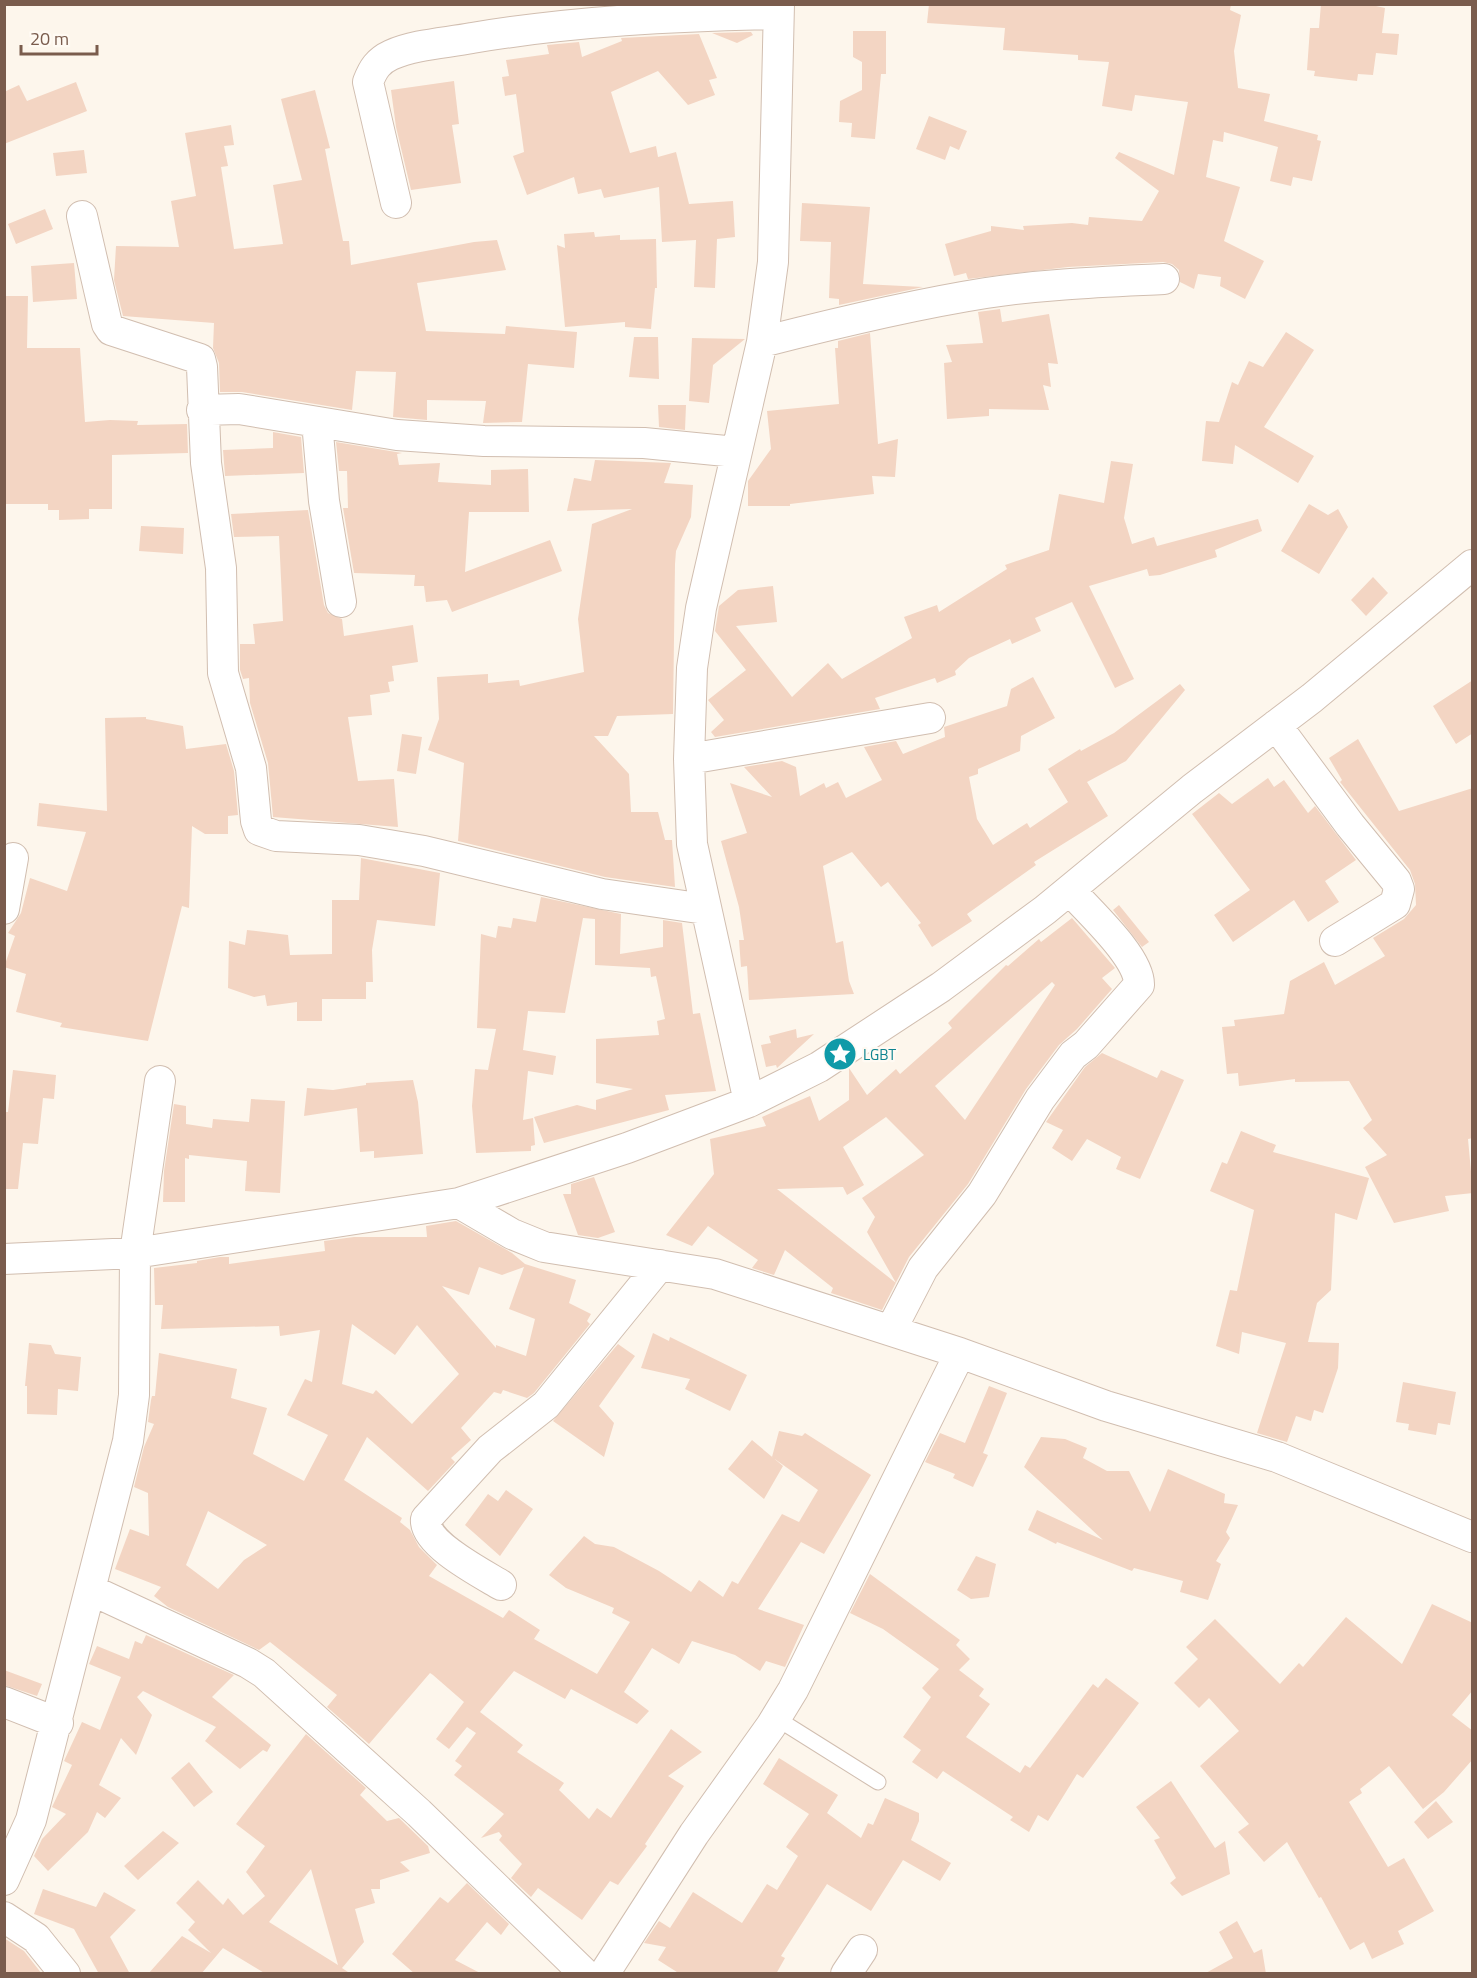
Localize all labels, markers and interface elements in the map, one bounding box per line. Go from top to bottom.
scale bar [21,18,98,56]
text: 20 m [30,25,69,52]
place icon: LGBT [822,1036,858,1072]
place label: LGBT [863,1043,896,1066]

